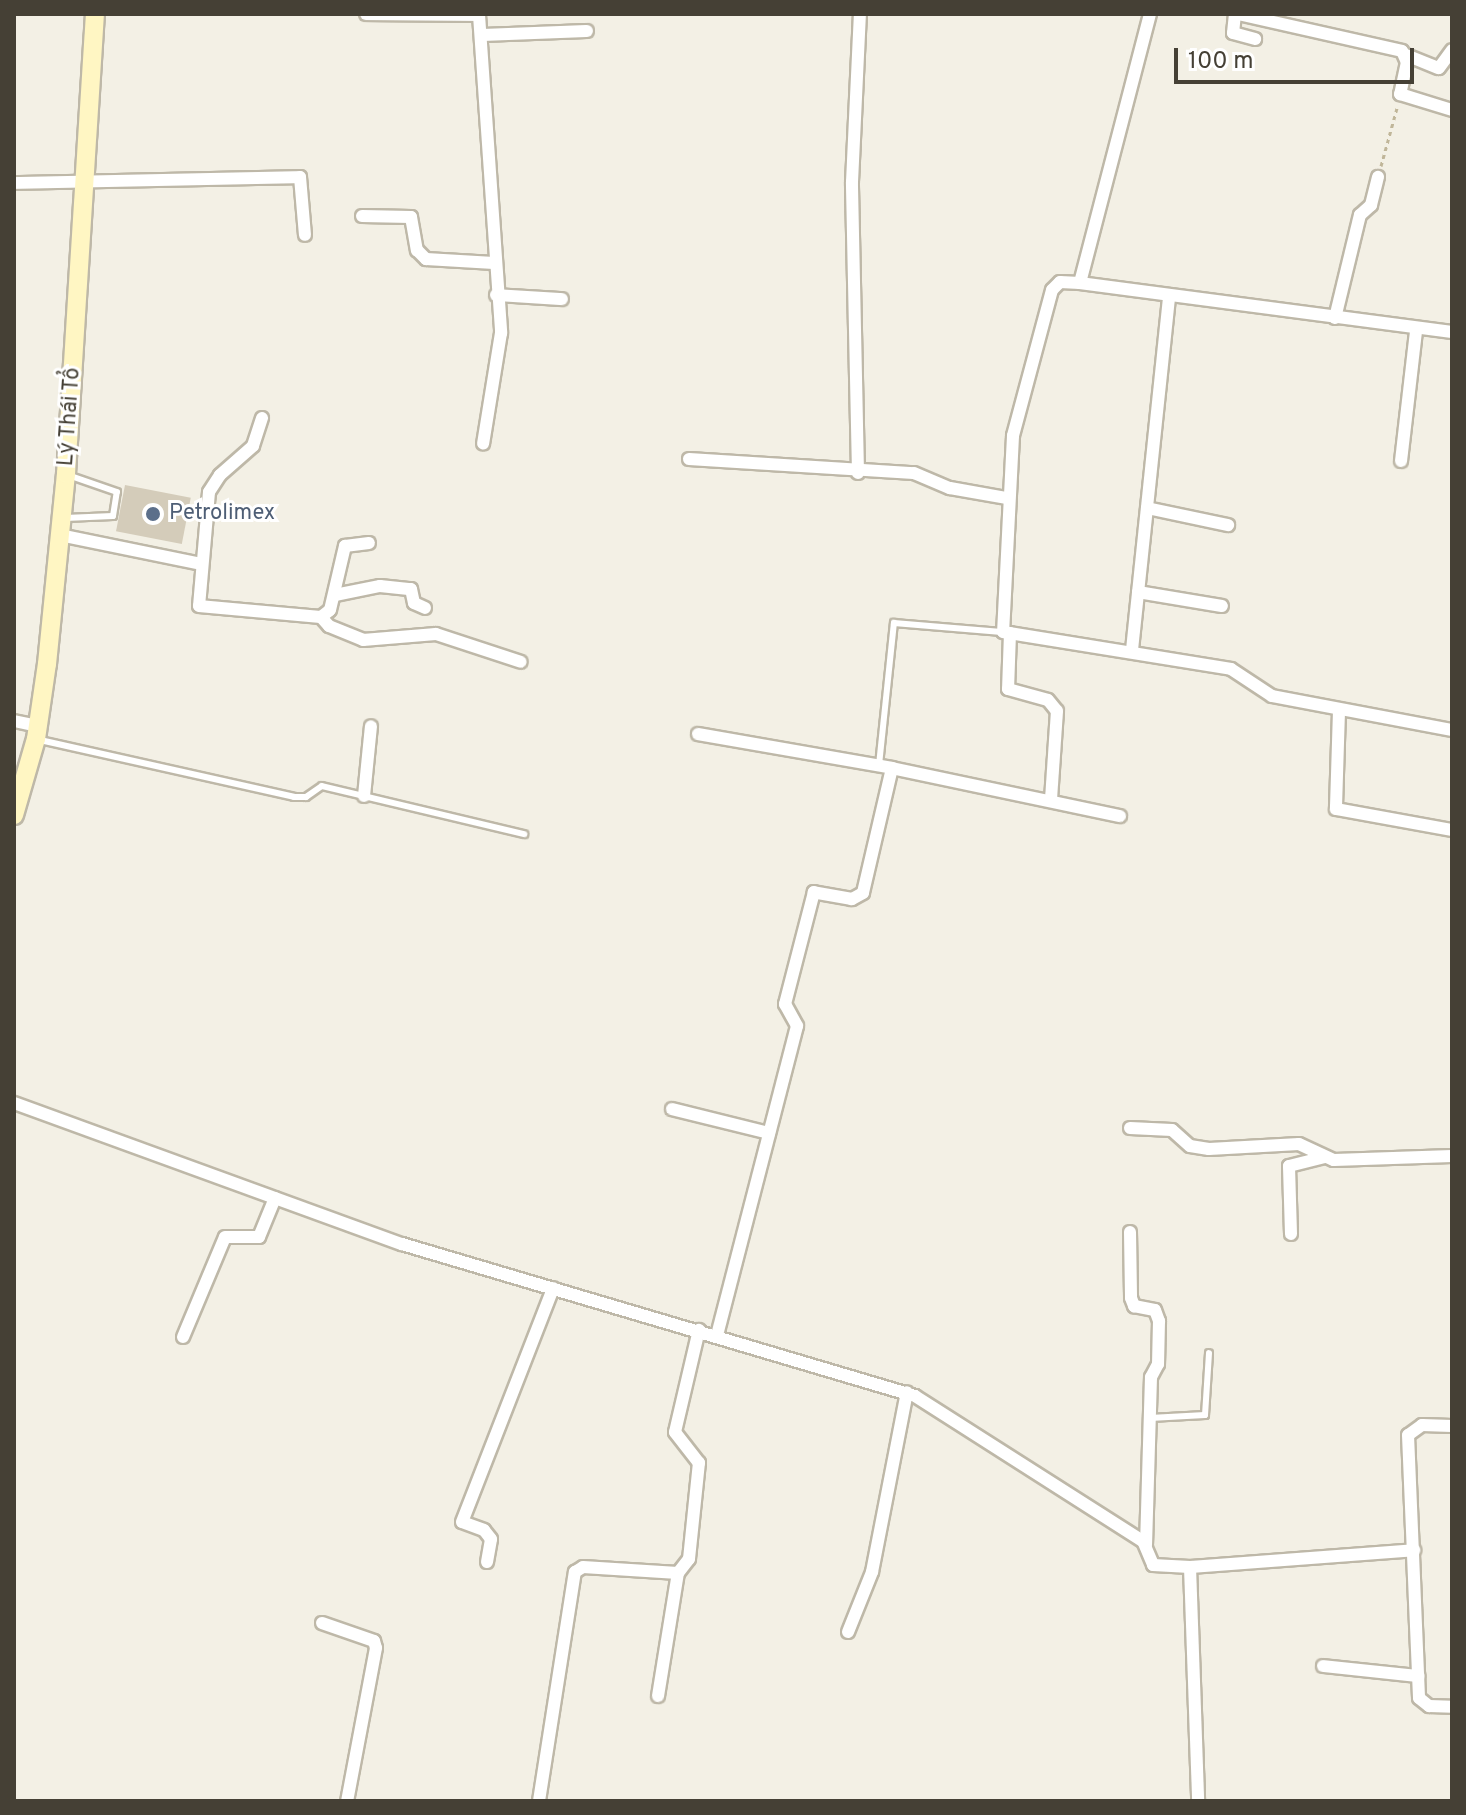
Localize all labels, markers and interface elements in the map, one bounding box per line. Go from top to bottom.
scale bar [1178,32,1418,82]
text: 100 m [1188,47,1254,77]
street label: Lý Thái Tổ [53,366,87,468]
place label: Petrolimex [169,501,275,527]
marker: Petrolimex [144,505,162,523]

